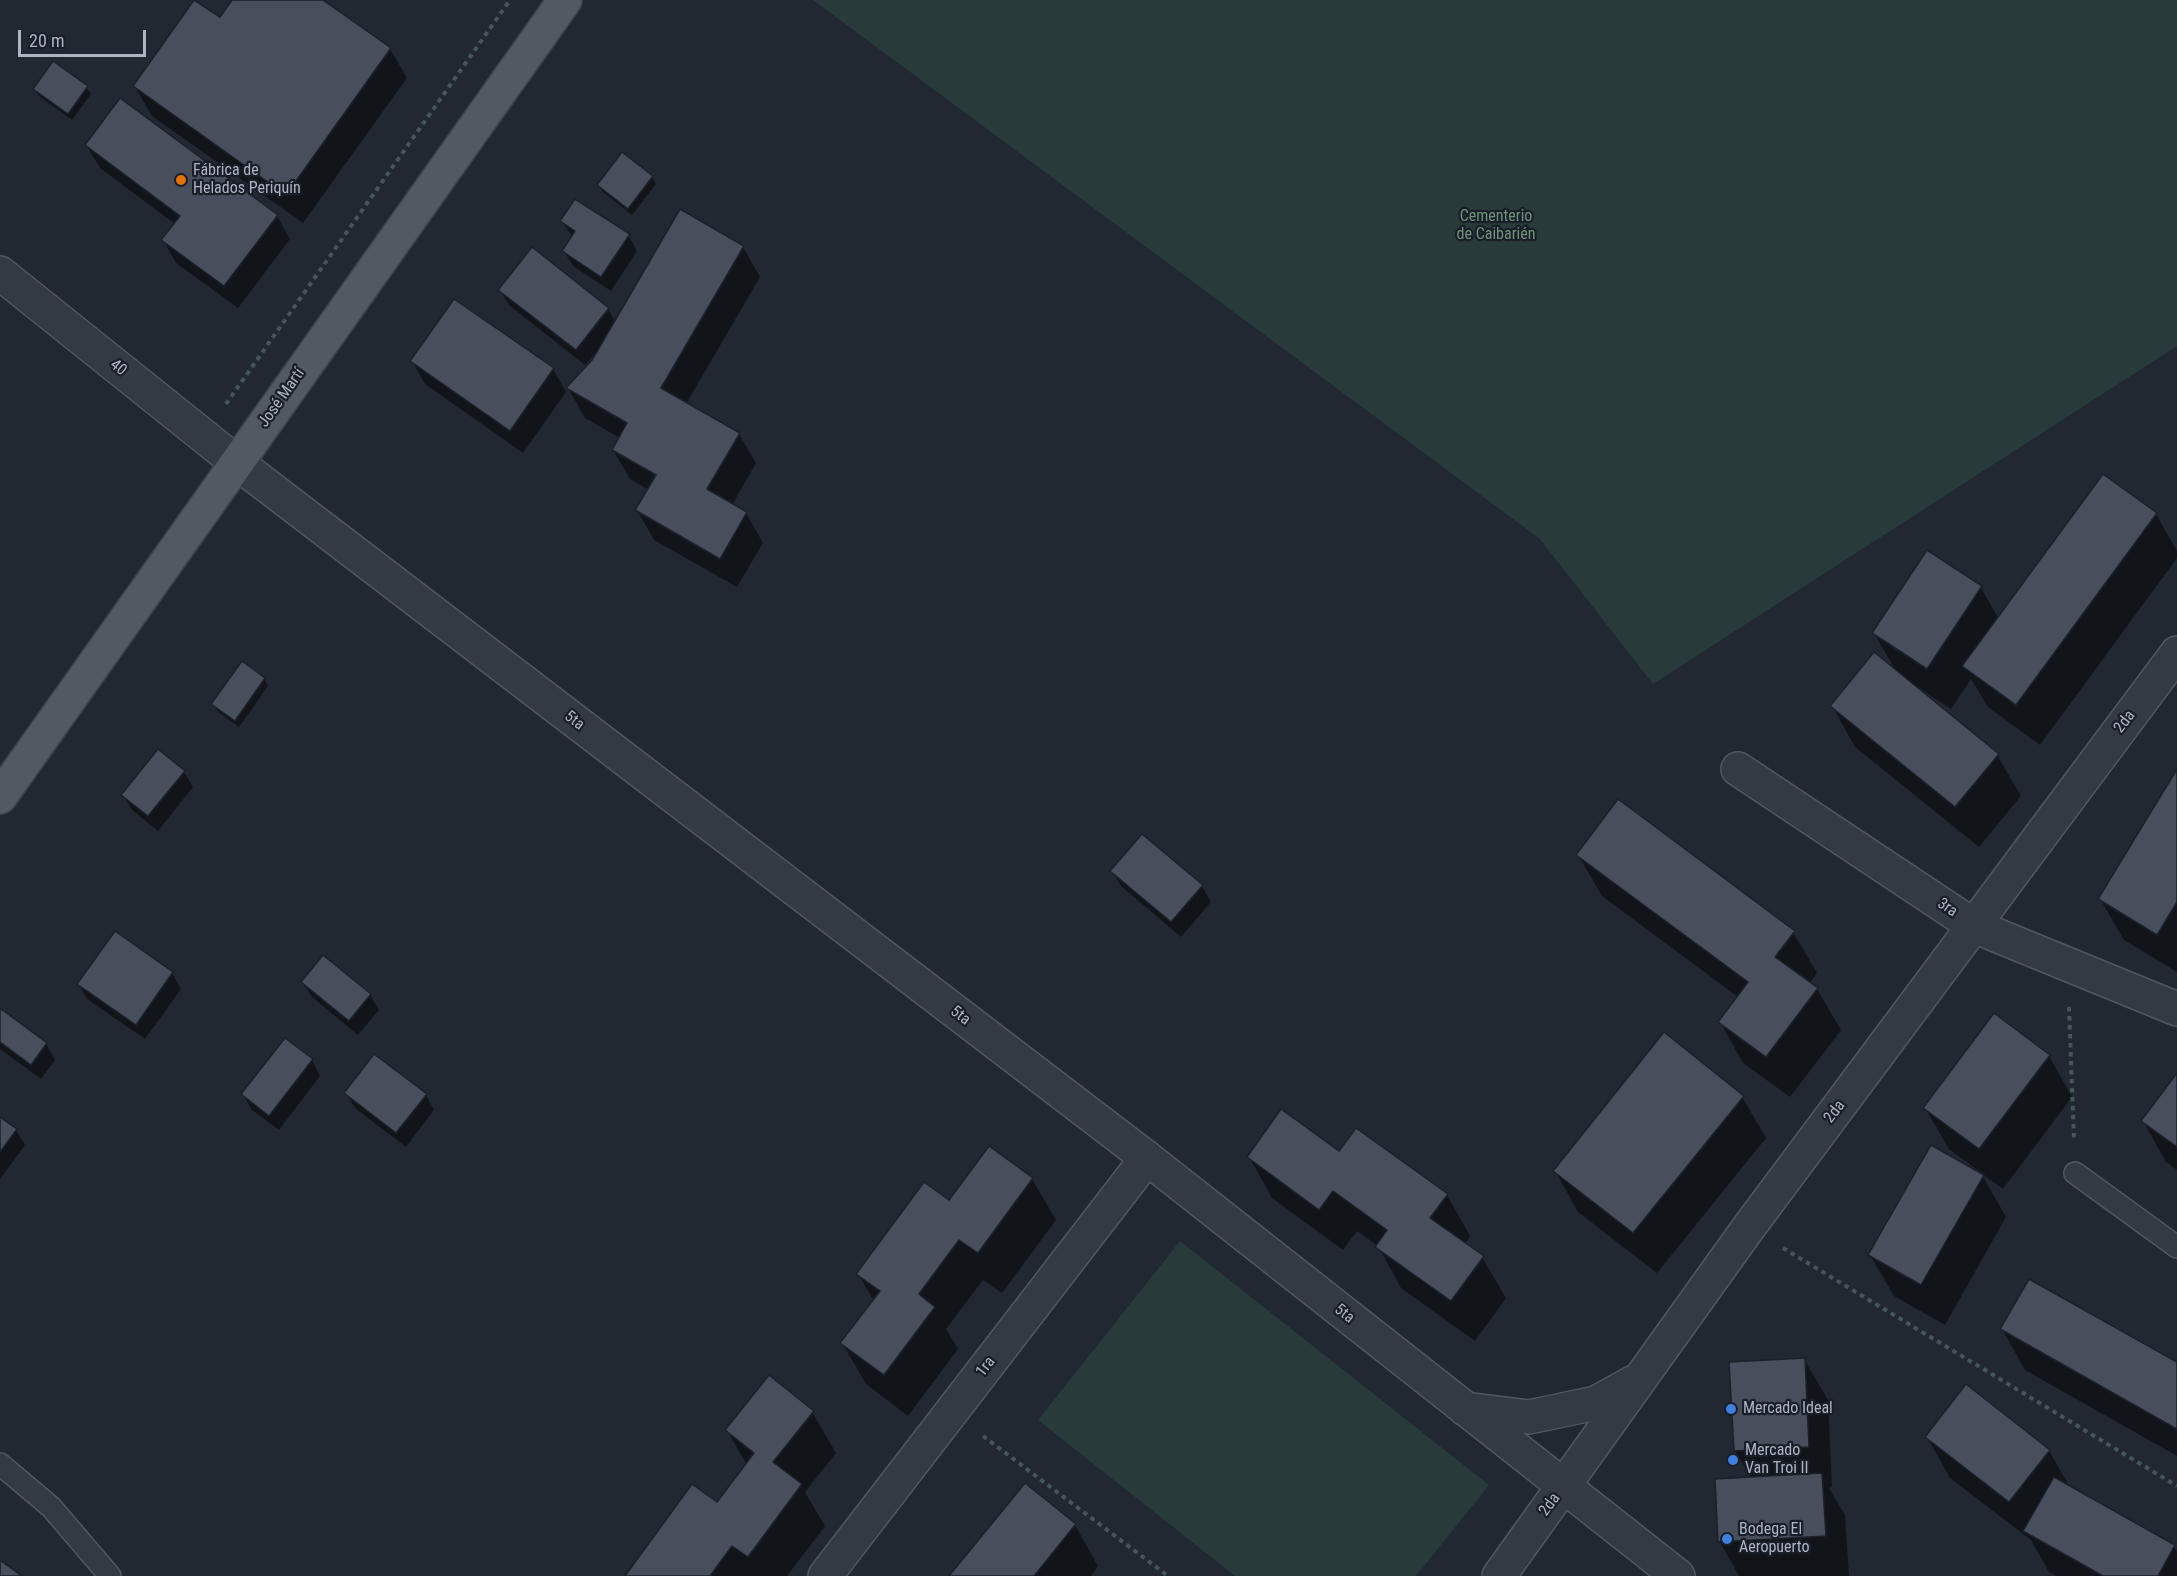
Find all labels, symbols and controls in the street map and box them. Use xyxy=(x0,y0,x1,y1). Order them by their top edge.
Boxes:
scale bar xyxy=(21,18,148,56)
text: 20 m xyxy=(29,30,64,51)
place label: Fábrica de Helados Periquín xyxy=(193,161,301,199)
marker: Fábrica de Helados Periquín xyxy=(174,173,188,187)
park label: Cementerio de Caibarién xyxy=(1457,207,1535,245)
street label: 40 xyxy=(106,356,130,380)
street label: José Martí xyxy=(255,365,309,431)
street label: 5ta xyxy=(560,707,588,735)
street label: 2da xyxy=(2110,707,2140,737)
street label: 3ra xyxy=(1933,894,1961,922)
street label: 5ta xyxy=(946,1002,974,1030)
street label: 2da xyxy=(1820,1097,1850,1127)
street label: 5ta xyxy=(1330,1300,1358,1328)
street label: 1ra xyxy=(972,1353,1000,1381)
place label: Mercado Ideal xyxy=(1743,1399,1833,1419)
marker: Mercado Ideal xyxy=(1724,1402,1738,1416)
place label: Mercado Van Troi II xyxy=(1745,1441,1809,1479)
marker: Mercado Van Troi II xyxy=(1726,1453,1740,1467)
street label: 2da xyxy=(1535,1490,1565,1520)
place label: Bodega El Aeropuerto xyxy=(1739,1520,1809,1558)
marker: Bodega El Aeropuerto xyxy=(1720,1532,1734,1546)

